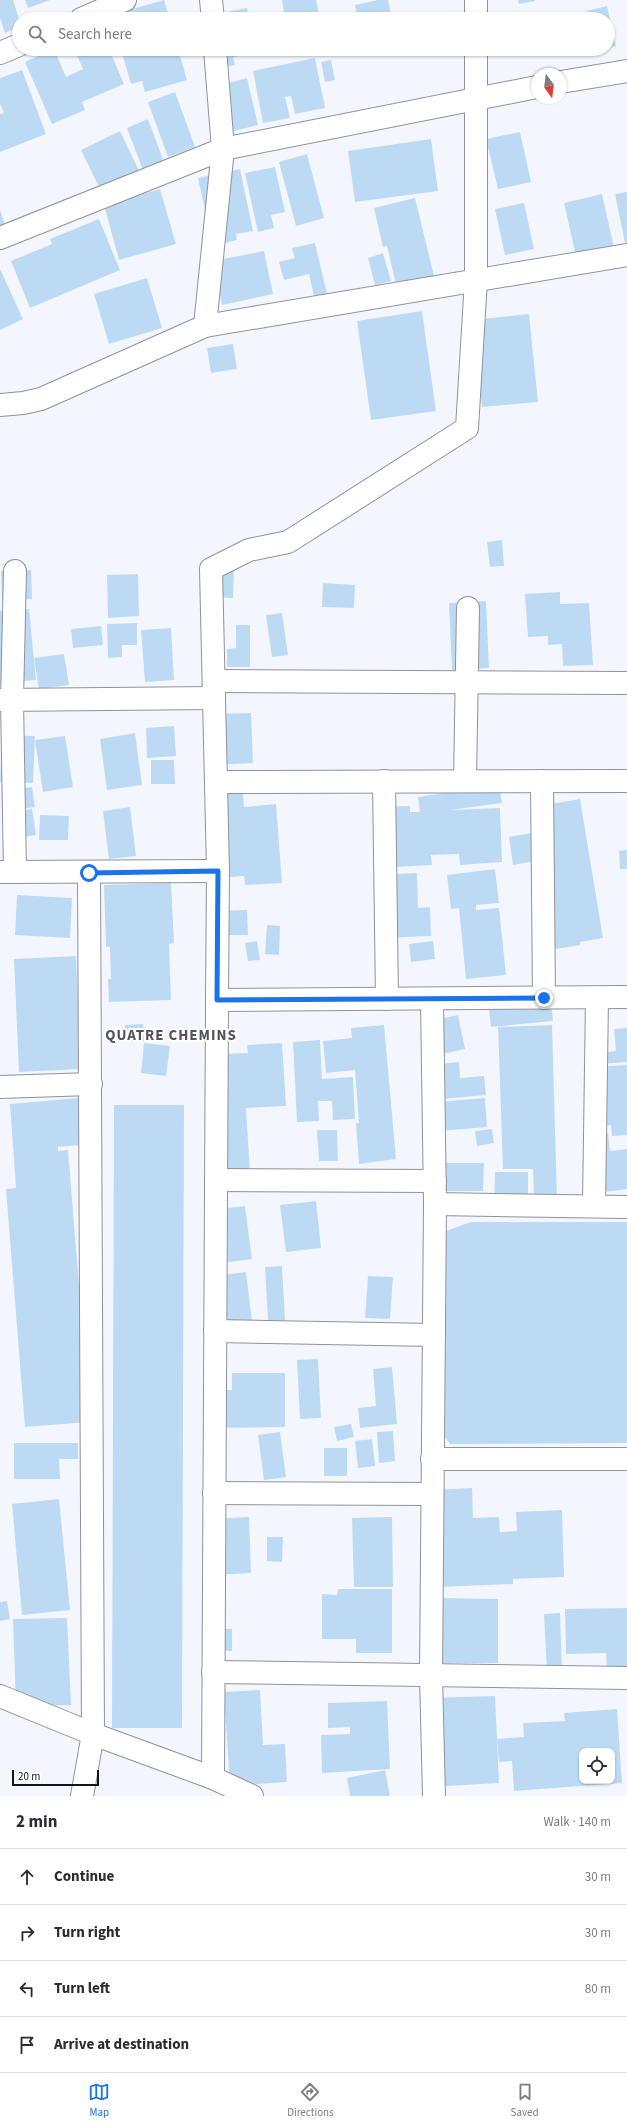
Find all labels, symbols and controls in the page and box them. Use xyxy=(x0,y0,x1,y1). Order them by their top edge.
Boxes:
search box xyxy=(12,12,615,56)
icon: search xyxy=(26,23,48,45)
text: Search here xyxy=(58,24,132,45)
north arrow xyxy=(531,68,567,104)
route start xyxy=(80,864,98,882)
route end xyxy=(535,989,553,1007)
district label: QUATRE CHEMINS xyxy=(105,1025,237,1046)
map controls xyxy=(579,1748,615,1784)
button: locate xyxy=(579,1748,615,1784)
scale bar xyxy=(12,1768,99,1787)
text: 20 m xyxy=(18,1769,40,1784)
text: 2 min xyxy=(16,1810,57,1834)
text: Walk · 140 m xyxy=(543,1813,611,1831)
icon: ahead xyxy=(16,1866,38,1888)
text: Continue xyxy=(54,1866,114,1887)
text: 30 m xyxy=(585,1868,611,1886)
icon: right xyxy=(16,1922,38,1944)
text: Turn right xyxy=(54,1922,120,1943)
text: 30 m xyxy=(585,1924,611,1942)
icon: left xyxy=(16,1978,38,2000)
text: Turn left xyxy=(54,1978,110,1999)
text: 80 m xyxy=(585,1980,611,1998)
icon: arrive xyxy=(16,2034,38,2056)
text: Arrive at destination xyxy=(54,2034,189,2055)
tab: Map xyxy=(88,2081,110,2120)
tab: Directions xyxy=(287,2081,334,2120)
tab: Saved xyxy=(511,2081,539,2120)

